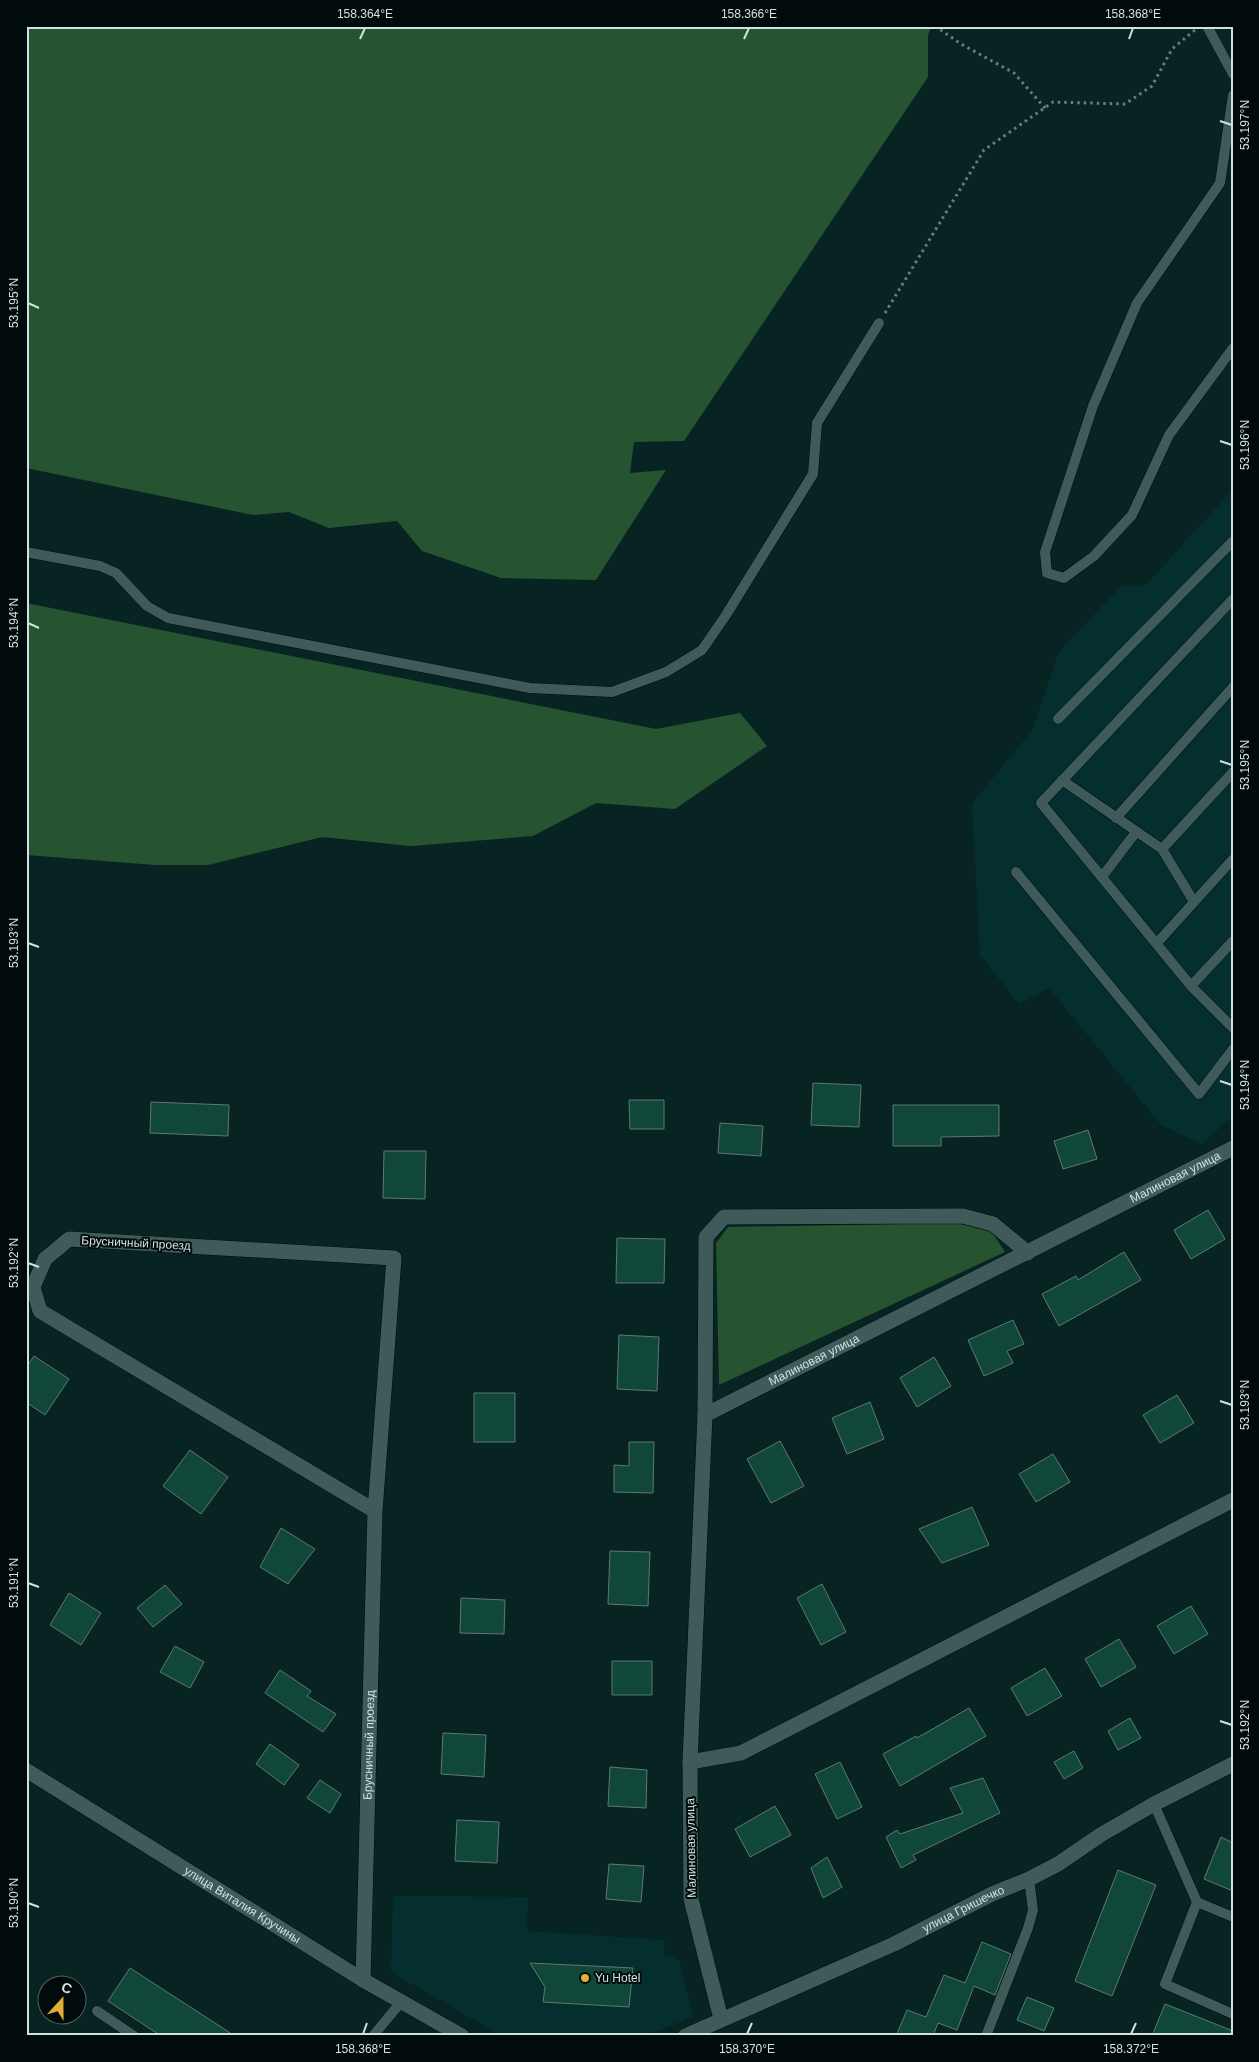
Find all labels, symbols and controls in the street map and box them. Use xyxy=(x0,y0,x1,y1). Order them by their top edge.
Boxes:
text: 158.364°E xyxy=(337,7,393,21)
text: 158.366°E xyxy=(721,7,777,21)
text: 158.368°E xyxy=(1105,7,1161,21)
text: 53.197°N xyxy=(1238,100,1252,150)
text: 53.195°N xyxy=(7,278,21,328)
text: 53.196°N xyxy=(1238,420,1252,470)
text: 53.194°N xyxy=(7,598,21,648)
text: 53.195°N xyxy=(1238,740,1252,790)
text: 53.193°N xyxy=(7,918,21,968)
text: 53.194°N xyxy=(1238,1060,1252,1110)
street label: Малиновая улица xyxy=(1128,1148,1223,1206)
street label: Брусничный проезд xyxy=(81,1233,191,1253)
text: 53.192°N xyxy=(7,1238,21,1288)
street label: Малиновая улица xyxy=(766,1331,862,1389)
text: 53.193°N xyxy=(1238,1380,1252,1430)
text: 53.191°N xyxy=(7,1558,21,1608)
street label: Брусничный проезд xyxy=(361,1690,377,1800)
text: 53.192°N xyxy=(1238,1700,1252,1750)
street label: Малиновая улица xyxy=(683,1798,699,1898)
street label: улица Виталия Кручины xyxy=(182,1863,303,1946)
text: 53.190°N xyxy=(7,1878,21,1928)
street label: улица Гришечко xyxy=(920,1883,1007,1935)
place label: Yu Hotel xyxy=(595,1971,640,1985)
marker: Yu Hotel xyxy=(579,1972,591,1984)
north arrow xyxy=(38,1974,88,2024)
text: С xyxy=(59,1979,74,1997)
text: 158.368°E xyxy=(335,2042,391,2056)
text: 158.370°E xyxy=(719,2042,775,2056)
text: 158.372°E xyxy=(1103,2042,1159,2056)

